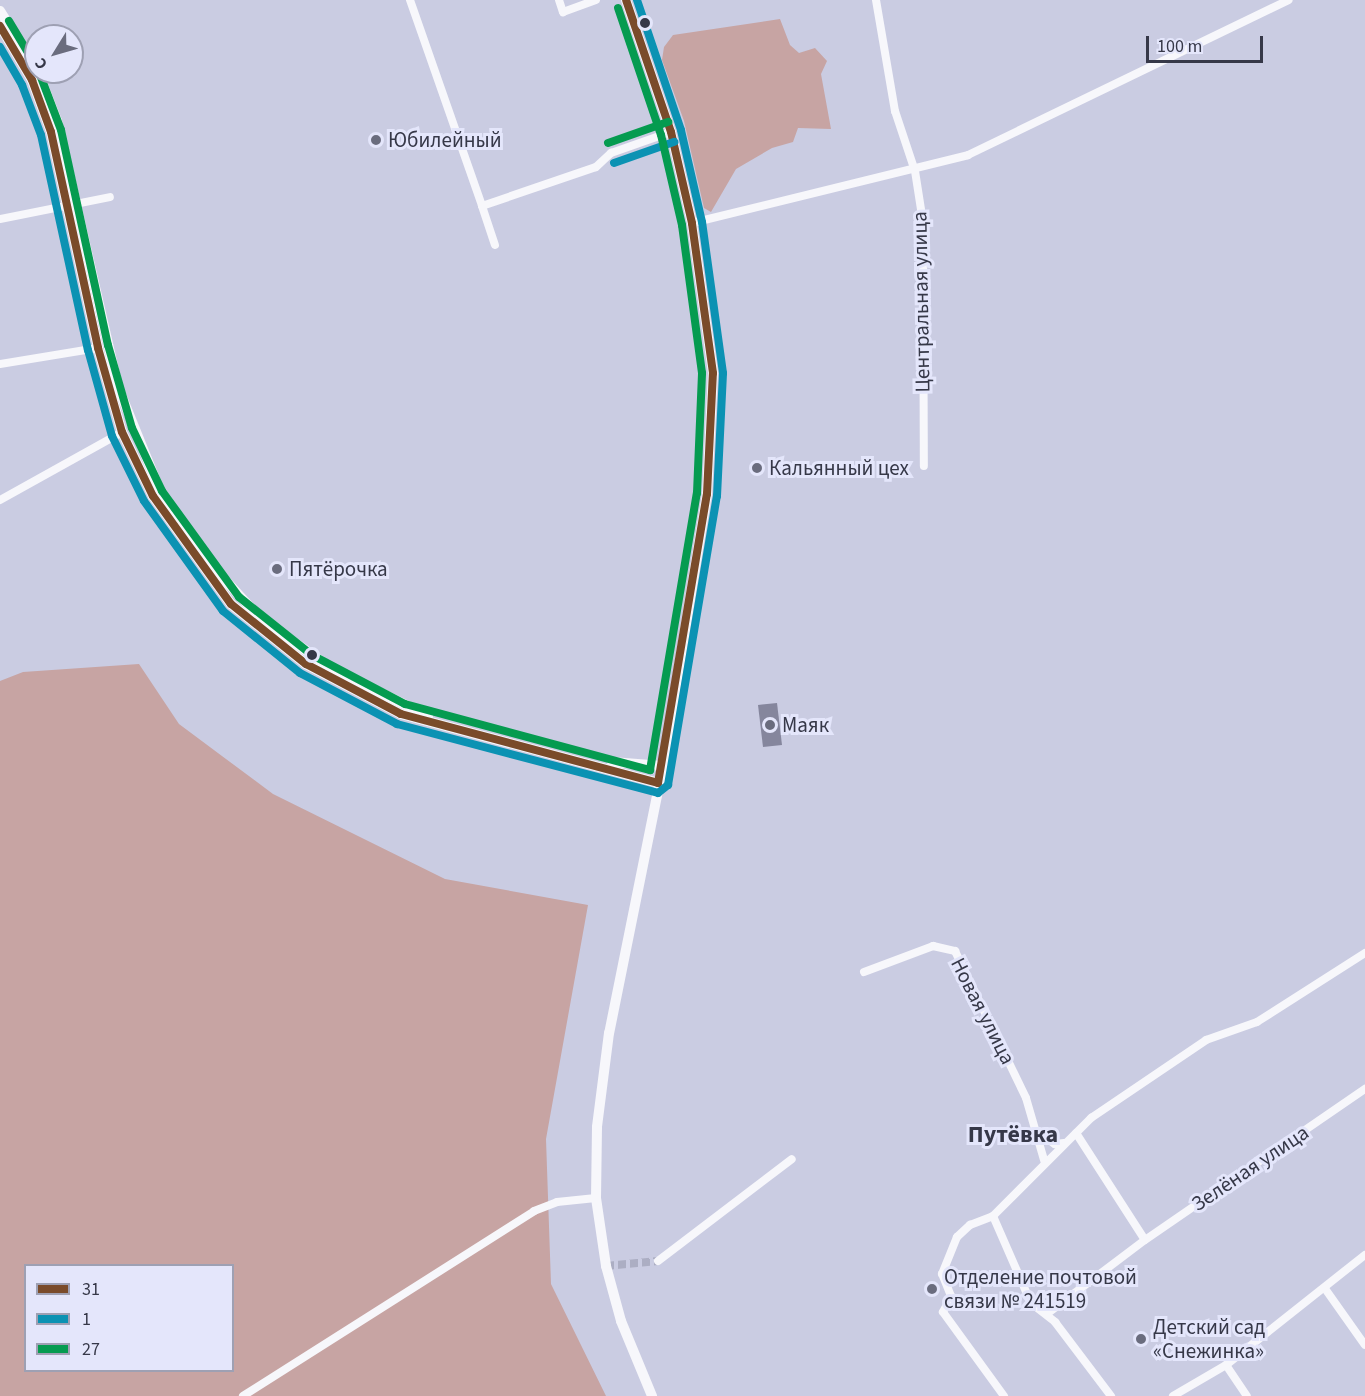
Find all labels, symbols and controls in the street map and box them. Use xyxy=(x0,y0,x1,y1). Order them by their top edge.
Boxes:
unlabelled marker xyxy=(639,17,651,29)
north arrow xyxy=(24,24,84,84)
scale bar xyxy=(1149,24,1266,62)
text: 100 m xyxy=(1157,34,1202,59)
text: С xyxy=(30,53,53,74)
place label: Юбилейный xyxy=(388,127,502,153)
marker: Юбилейный xyxy=(369,133,383,147)
street label: Центральная улица xyxy=(907,211,935,393)
place label: Кальянный цех xyxy=(769,455,909,481)
marker: Кальянный цех xyxy=(750,461,764,475)
place label: Пятёрочка xyxy=(289,556,388,582)
marker: Пятёрочка xyxy=(270,562,284,576)
unlabelled marker xyxy=(306,649,318,661)
place label: Маяк xyxy=(782,712,829,738)
marker: Маяк xyxy=(763,718,777,732)
street label: Новая улица xyxy=(945,953,1021,1069)
street label: Зелёная улица xyxy=(1187,1120,1313,1216)
district label: Путёвка xyxy=(968,1121,1058,1149)
legend xyxy=(24,1264,234,1372)
place label: Отделение почтовой связи № 241519 xyxy=(944,1264,1137,1314)
text: 31 xyxy=(82,1277,100,1302)
marker: Отделение почтовой связи № 241519 xyxy=(925,1282,939,1296)
text: 1 xyxy=(82,1307,91,1332)
place label: Детский сад «Снежинка» xyxy=(1153,1314,1265,1364)
marker: Детский сад «Снежинка» xyxy=(1134,1332,1148,1346)
text: 27 xyxy=(82,1337,100,1362)

